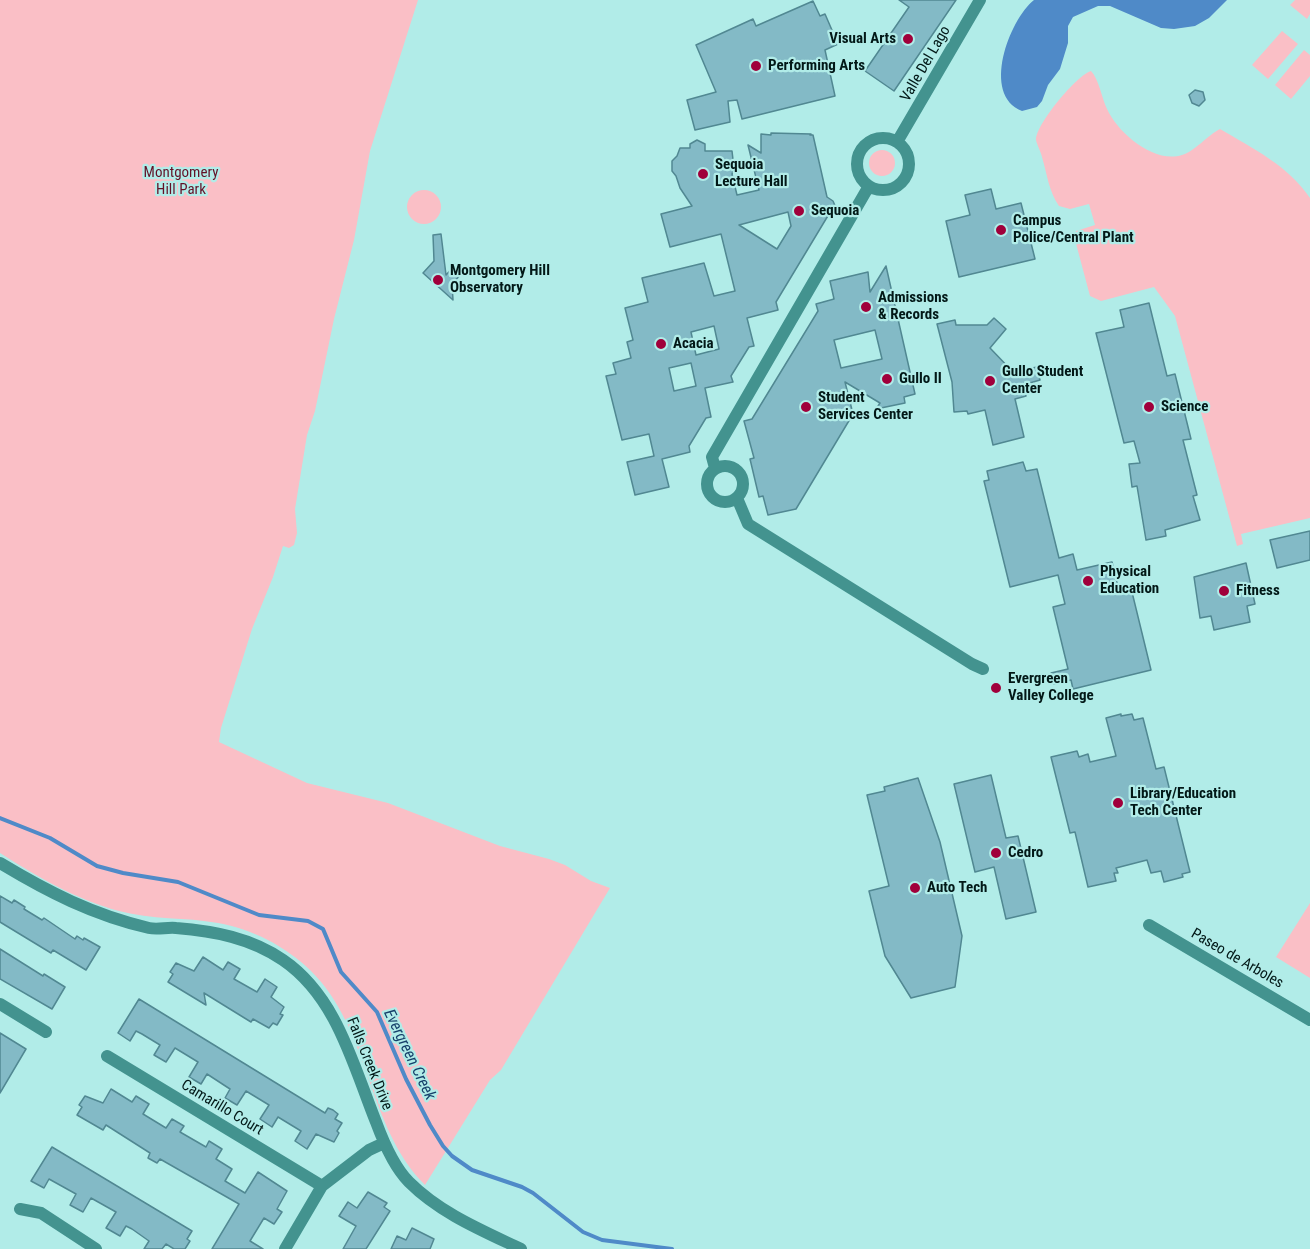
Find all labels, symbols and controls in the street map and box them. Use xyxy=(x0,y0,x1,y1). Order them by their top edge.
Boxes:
street label: Valle Del Lago xyxy=(897,23,955,105)
place label: Visual Arts xyxy=(829,30,896,48)
marker: Visual Arts xyxy=(901,32,915,46)
place label: Performing Arts xyxy=(768,57,865,75)
marker: Performing Arts xyxy=(749,59,763,73)
place label: Sequoia Lecture Hall xyxy=(715,156,788,191)
park label: Montgomery Hill Park xyxy=(144,164,218,199)
marker: Sequoia Lecture Hall xyxy=(696,167,710,181)
place label: Sequoia xyxy=(811,202,859,220)
marker: Sequoia xyxy=(792,204,806,218)
place label: Campus Police/Central Plant xyxy=(1013,212,1134,247)
marker: Campus Police/Central Plant xyxy=(994,223,1008,237)
place label: Montgomery Hill Observatory xyxy=(450,262,550,297)
marker: Montgomery Hill Observatory xyxy=(431,273,445,287)
place label: Admissions & Records xyxy=(878,289,948,324)
marker: Admissions & Records xyxy=(859,300,873,314)
place label: Acacia xyxy=(673,335,714,353)
marker: Acacia xyxy=(654,337,668,351)
place label: Gullo Student Center xyxy=(1002,363,1083,398)
place label: Gullo II xyxy=(899,370,942,388)
marker: Gullo II xyxy=(880,372,894,386)
marker: Gullo Student Center xyxy=(983,374,997,388)
place label: Student Services Center xyxy=(818,389,913,424)
place label: Science xyxy=(1161,398,1208,416)
marker: Student Services Center xyxy=(799,400,813,414)
marker: Science xyxy=(1142,400,1156,414)
place label: Physical Education xyxy=(1100,563,1159,598)
marker: Physical Education xyxy=(1081,574,1095,588)
place label: Fitness xyxy=(1236,582,1280,600)
marker: Fitness xyxy=(1217,584,1231,598)
place label: Evergreen Valley College xyxy=(1008,670,1094,705)
marker: Evergreen Valley College xyxy=(989,681,1003,695)
place label: Library/Education Tech Center xyxy=(1130,785,1236,820)
marker: Library/Education Tech Center xyxy=(1111,796,1125,810)
place label: Cedro xyxy=(1008,844,1043,862)
marker: Cedro xyxy=(989,846,1003,860)
place label: Auto Tech xyxy=(927,879,987,897)
marker: Auto Tech xyxy=(908,881,922,895)
street label: Paseo de Arboles xyxy=(1188,925,1286,993)
water label: Evergreen Creek xyxy=(379,1006,439,1104)
street label: Falls Creek Drive xyxy=(342,1015,396,1113)
street label: Camarillo Court xyxy=(178,1076,266,1140)

